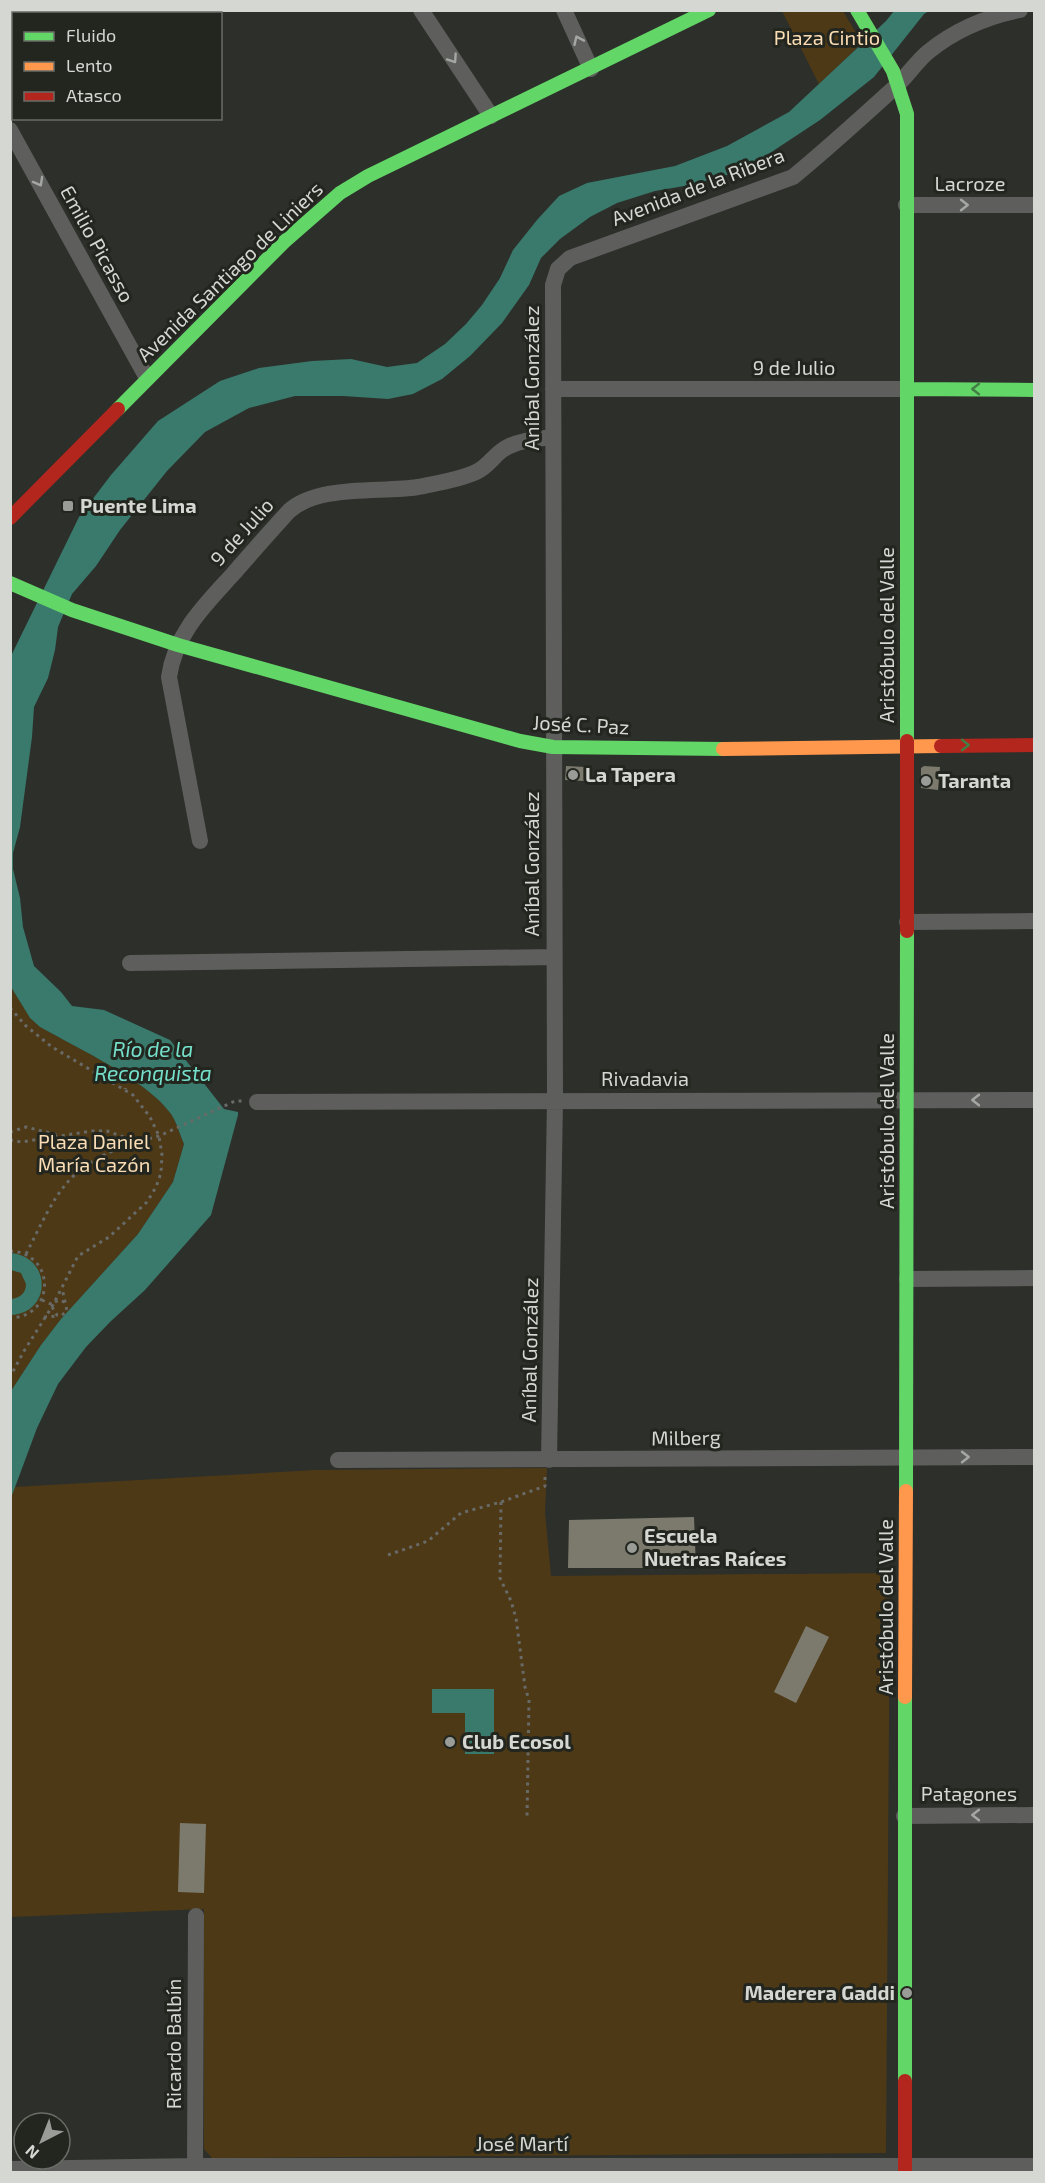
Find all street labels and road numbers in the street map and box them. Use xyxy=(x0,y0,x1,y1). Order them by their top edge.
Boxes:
street label: Avenida de la Ribera xyxy=(608,142,787,230)
street label: Lacroze xyxy=(934,171,1006,195)
street label: Avenida Santiago de Liniers xyxy=(132,176,327,366)
street label: Emilio Picasso xyxy=(56,181,140,306)
street label: Aníbal González xyxy=(519,306,543,450)
street label: 9 de Julio xyxy=(753,355,835,379)
street label: 9 de Julio xyxy=(205,493,278,570)
street label: Aristóbulo del Valle xyxy=(874,547,898,723)
street label: José C. Paz xyxy=(532,709,630,739)
street label: Aníbal González xyxy=(519,792,543,936)
street label: Aristóbulo del Valle xyxy=(874,1033,898,1209)
street label: Rivadavia xyxy=(601,1066,689,1090)
street label: Aníbal González xyxy=(516,1277,542,1423)
street label: Milberg xyxy=(651,1424,721,1450)
street label: Aristóbulo del Valle xyxy=(873,1519,897,1695)
street label: Patagones xyxy=(921,1781,1017,1805)
street label: Ricardo Balbín xyxy=(161,1979,185,2109)
street label: José Martí xyxy=(476,2131,569,2155)

